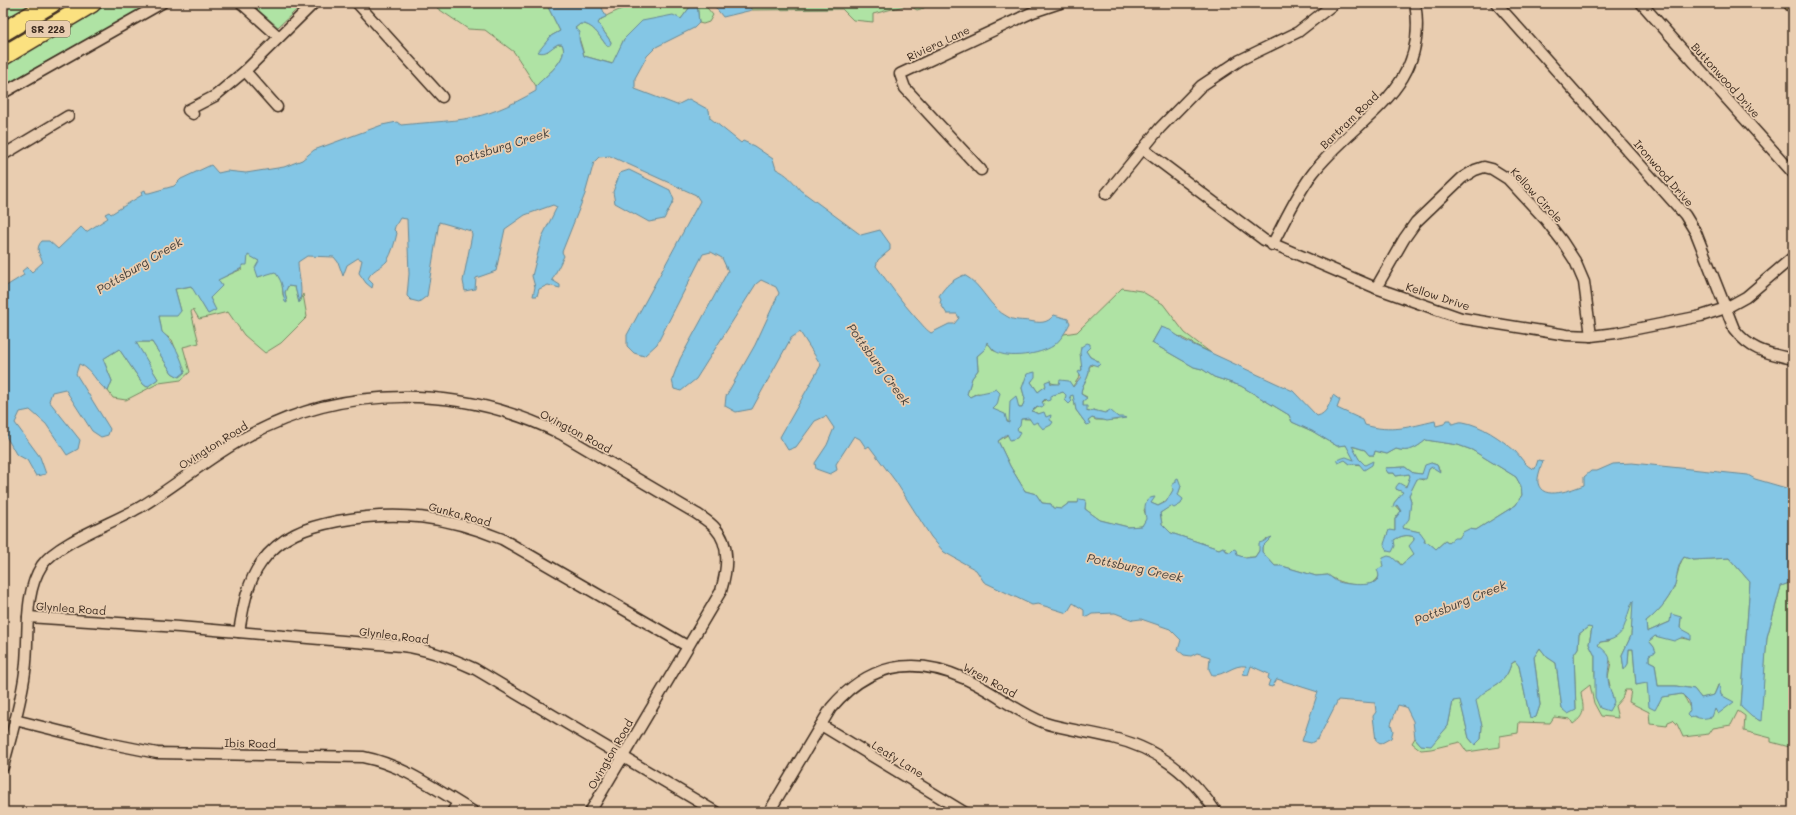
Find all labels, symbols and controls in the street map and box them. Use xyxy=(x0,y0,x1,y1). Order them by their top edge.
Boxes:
road number: SR 228 xyxy=(26,21,70,37)
street label: Riviera Lane xyxy=(904,22,972,64)
street label: Buttonwood Drive xyxy=(1688,39,1764,121)
street label: Bartram Road xyxy=(1316,88,1382,152)
water label: Pottsburg Creek xyxy=(453,124,552,168)
street label: Ironwood Drive xyxy=(1631,136,1697,210)
street label: Kellow Circle xyxy=(1508,164,1567,226)
water label: Pottsburg Creek xyxy=(93,233,186,297)
street label: Kellow Drive xyxy=(1404,279,1472,313)
water label: Pottsburg Creek xyxy=(844,320,915,409)
street label: Ovington Road xyxy=(538,406,614,456)
street label: Ovington Road xyxy=(176,418,250,472)
street label: Gunka Road xyxy=(427,498,493,530)
water label: Pottsburg Creek xyxy=(1086,549,1185,585)
water label: Pottsburg Creek xyxy=(1412,576,1509,628)
street label: Glynlea Road xyxy=(36,598,107,618)
street label: Glynlea Road xyxy=(358,623,430,647)
street label: Wren Road xyxy=(961,659,1019,701)
street label: Ovington Road xyxy=(584,716,636,792)
street label: Ibis Road xyxy=(224,735,276,751)
street label: Leafy Lane xyxy=(869,737,927,781)

